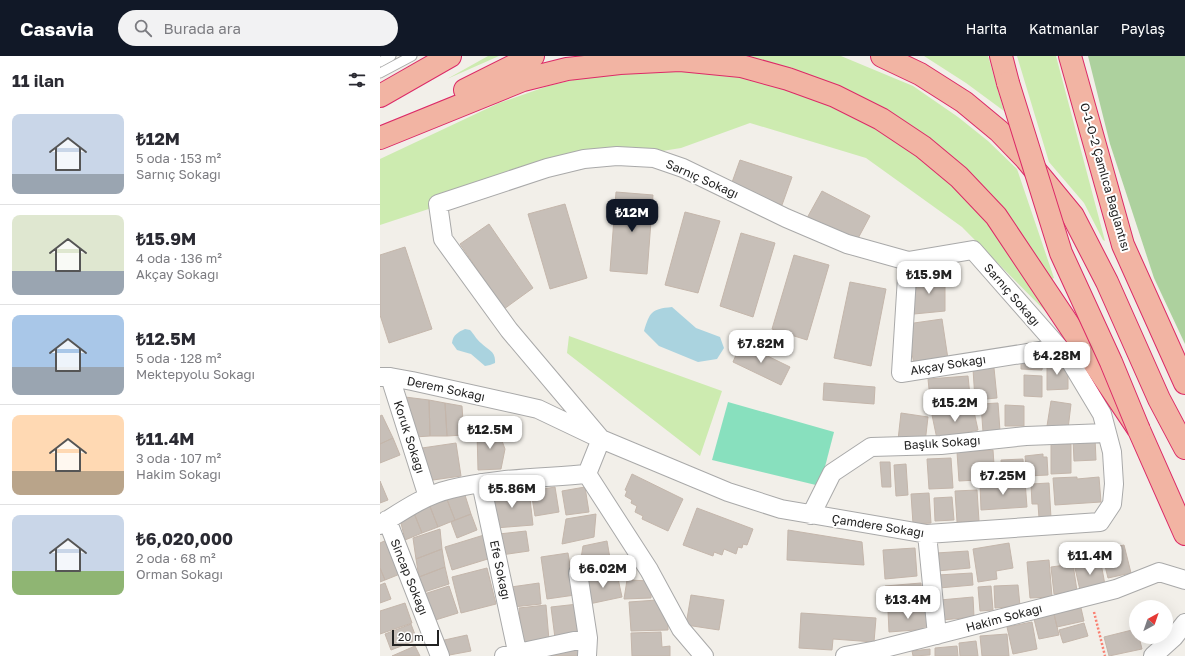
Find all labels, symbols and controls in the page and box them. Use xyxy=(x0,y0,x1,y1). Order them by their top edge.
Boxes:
search box xyxy=(118,10,398,46)
text: Casavia xyxy=(20,17,94,40)
icon: search xyxy=(132,17,154,39)
text: Burada ara xyxy=(164,19,241,37)
text: Harita xyxy=(966,20,1007,37)
text: Katmanlar xyxy=(1029,20,1099,37)
text: Paylaş xyxy=(1121,20,1165,37)
icon: filters xyxy=(346,69,368,91)
text: 11 ilan xyxy=(12,70,64,91)
street label: O-1-O-2 Çamlıca Bağlantısı xyxy=(1077,101,1134,253)
text: ₺12M xyxy=(136,128,180,149)
icon: home xyxy=(44,130,92,178)
text: 5 oda · 153 m² xyxy=(136,150,221,166)
street label: Sarnıç Sokağı xyxy=(663,156,741,201)
text: Sarnıç Sokağı xyxy=(136,166,221,182)
pin: ₺12M xyxy=(608,199,656,233)
text: ₺12M xyxy=(615,204,649,220)
text: ₺15.9M xyxy=(136,228,196,249)
icon: home xyxy=(44,231,92,279)
text: 4 oda · 136 m² xyxy=(136,250,222,266)
street label: Sarnıç Sokağı xyxy=(981,260,1044,329)
pin: ₺15.9M xyxy=(896,261,962,295)
text: Akçay Sokağı xyxy=(136,266,219,282)
text: ₺15.9M xyxy=(906,266,952,282)
text: ₺12.5M xyxy=(136,328,196,349)
pin: ₺7.82M xyxy=(728,330,794,364)
icon: home xyxy=(44,331,92,379)
text: ₺7.82M xyxy=(738,335,784,351)
pin: ₺4.28M xyxy=(1024,342,1090,376)
text: ₺4.28M xyxy=(1033,347,1081,363)
text: 5 oda · 128 m² xyxy=(136,350,222,366)
street label: Akçay Sokağı xyxy=(909,351,987,378)
text: Mektepyolu Sokağı xyxy=(136,366,255,382)
street label: Derem Sokağı xyxy=(406,373,487,404)
pin: ₺15.2M xyxy=(922,389,988,423)
text: ₺15.2M xyxy=(932,394,978,410)
street label: Koruk Sokağı xyxy=(391,398,428,475)
pin: ₺12.5M xyxy=(457,416,523,450)
text: ₺12.5M xyxy=(467,421,513,437)
text: ₺11.4M xyxy=(136,428,194,449)
icon: home xyxy=(44,431,92,479)
street label: Başlık Sokağı xyxy=(903,432,981,453)
text: 3 oda · 107 m² xyxy=(136,450,221,466)
pin: ₺7.25M xyxy=(970,462,1036,496)
text: Hakim Sokağı xyxy=(136,466,221,482)
text: ₺7.25M xyxy=(980,467,1026,483)
pin: ₺5.86M xyxy=(479,475,545,509)
text: ₺5.86M xyxy=(488,480,536,496)
street label: Çamdere Sokağı xyxy=(831,511,925,540)
text: ₺6,020,000 xyxy=(136,528,233,549)
icon: home xyxy=(44,531,92,579)
street label: Sincap Sokağı xyxy=(387,536,432,617)
street label: Efe Sokağı xyxy=(487,539,514,601)
pin: ₺11.4M xyxy=(1057,542,1123,576)
text: ₺11.4M xyxy=(1068,547,1112,563)
text: 2 oda · 68 m² xyxy=(136,550,216,566)
pin: ₺6.02M xyxy=(570,555,636,589)
text: ₺6.02M xyxy=(579,560,627,576)
text: Orman Sokağı xyxy=(136,566,223,582)
pin: ₺13.4M xyxy=(875,586,941,620)
text: ₺13.4M xyxy=(885,591,931,607)
street label: Hakim Sokağı xyxy=(964,600,1044,635)
north arrow xyxy=(1129,600,1173,644)
map controls xyxy=(1129,600,1173,644)
scale bar xyxy=(392,628,439,647)
text: 20 m xyxy=(398,630,424,643)

